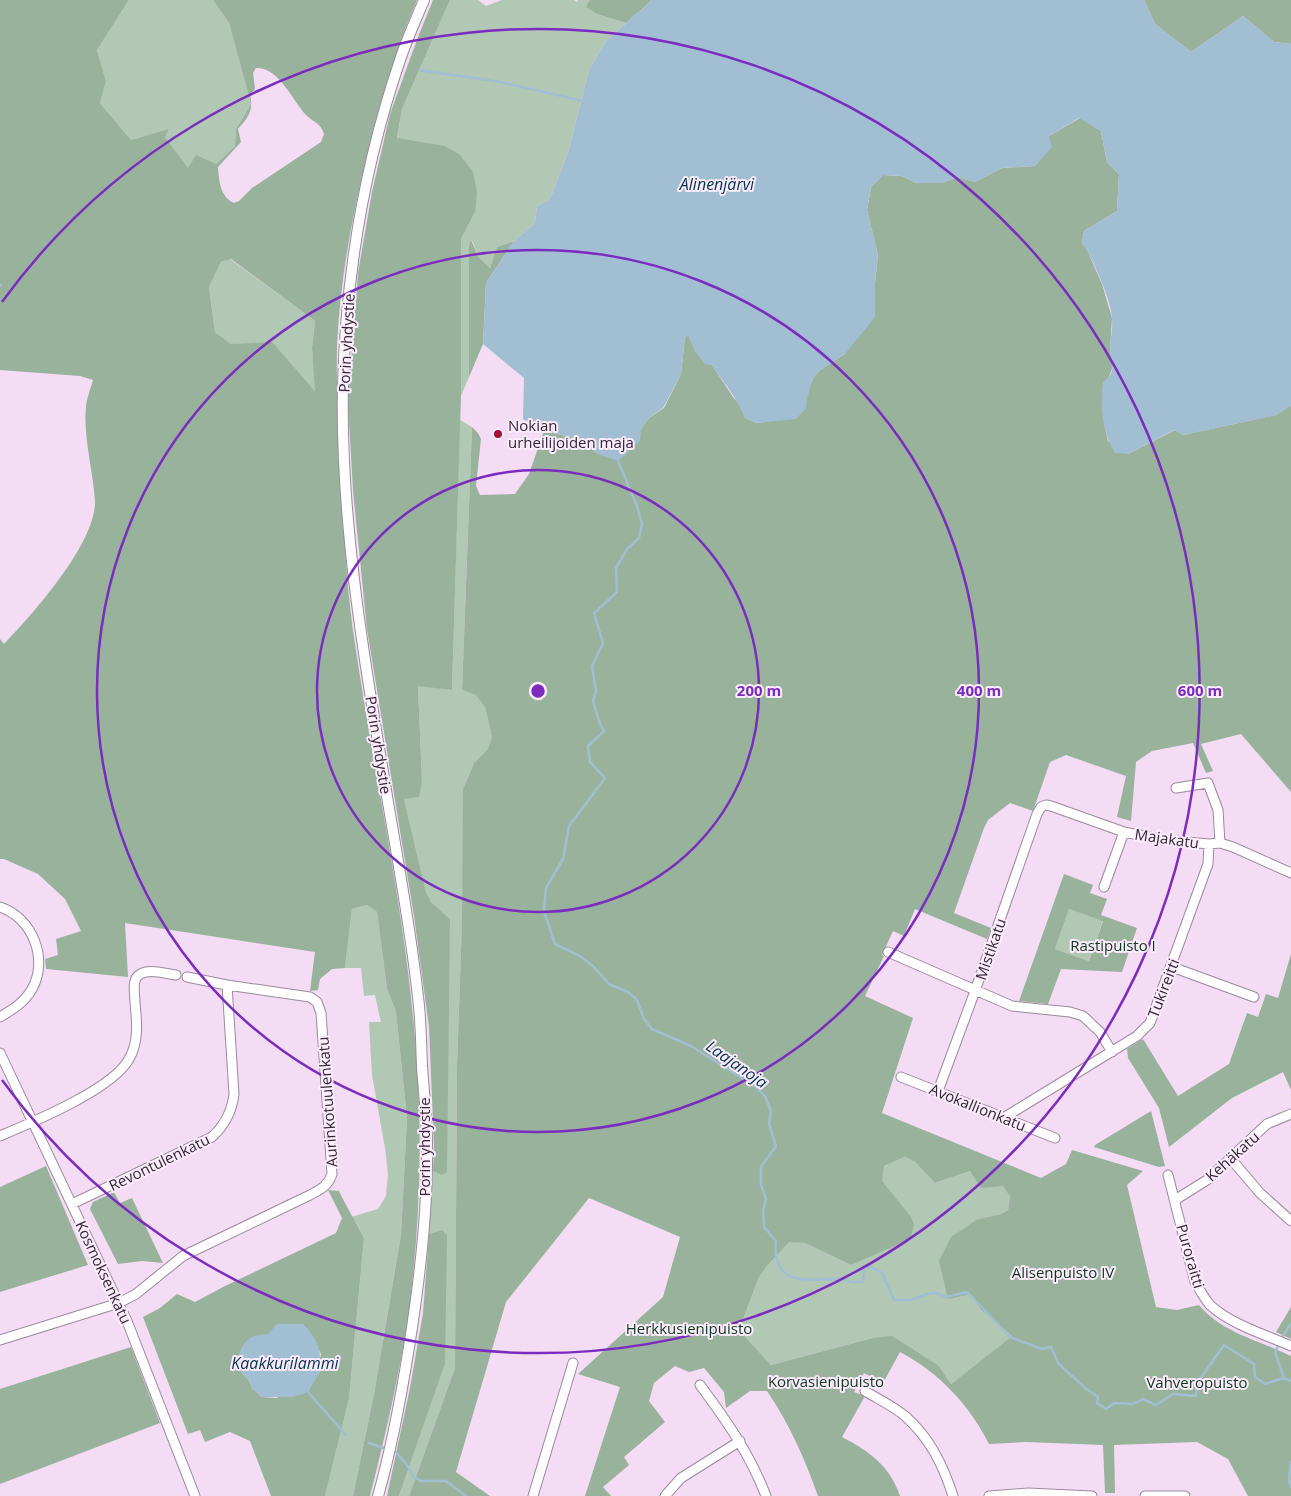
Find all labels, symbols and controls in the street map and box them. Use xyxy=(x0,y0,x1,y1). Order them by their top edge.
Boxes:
water label: Alinenjärvi xyxy=(679,173,755,195)
street label: Porin yhdystie xyxy=(333,293,359,393)
place label: Nokian urheilijoiden maja xyxy=(508,415,634,452)
marker: Nokian urheilijoiden maja xyxy=(492,428,504,440)
text: 200 m xyxy=(737,680,781,700)
text: 400 m xyxy=(957,680,1001,700)
text: 600 m xyxy=(1178,680,1222,700)
centre of rings xyxy=(529,682,547,700)
street label: Porin yhdystie xyxy=(361,694,397,796)
street label: Majakatu xyxy=(1134,824,1200,852)
street label: Mistikatu xyxy=(970,915,1010,983)
park label: Rastipuisto I xyxy=(1070,935,1156,955)
street label: Tukireitti xyxy=(1143,955,1183,1021)
water label: Laajanoja xyxy=(702,1035,772,1093)
street label: Aurinkotuulenkatu xyxy=(312,1036,342,1168)
street label: Avokallionkatu xyxy=(927,1079,1029,1135)
street label: Porin yhdystie xyxy=(414,1097,434,1197)
street label: Kehäkatu xyxy=(1201,1127,1263,1185)
street label: Revontulenkatu xyxy=(105,1129,213,1195)
street label: Kosmoksenkatu xyxy=(71,1217,137,1327)
street label: Puroraitti xyxy=(1172,1221,1210,1291)
park label: Alisenpuisto IV xyxy=(1012,1262,1114,1282)
park label: Herkkusienipuisto xyxy=(626,1318,752,1338)
water label: Kaakkurilammi xyxy=(231,1352,340,1374)
park label: Korvasienipuisto xyxy=(768,1371,884,1391)
park label: Vahveropuisto xyxy=(1146,1372,1248,1392)

